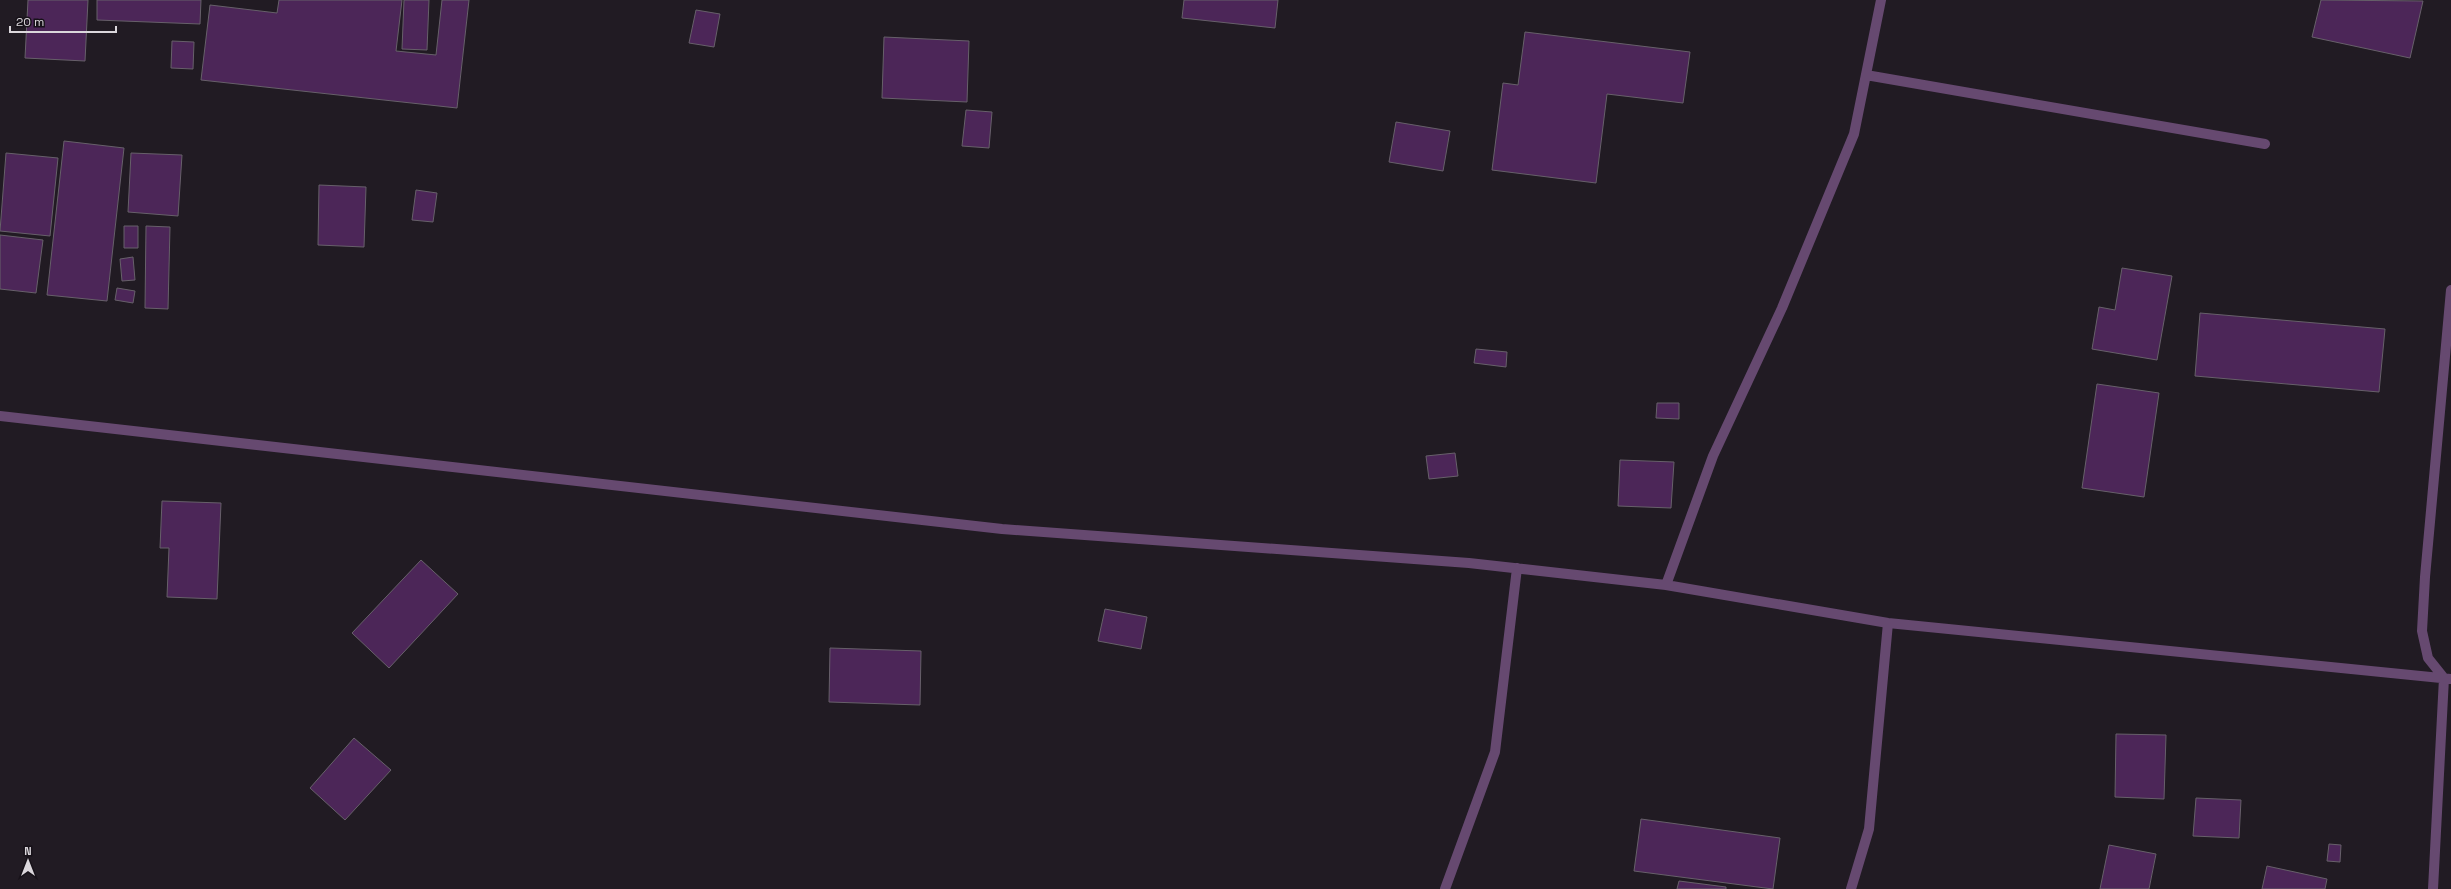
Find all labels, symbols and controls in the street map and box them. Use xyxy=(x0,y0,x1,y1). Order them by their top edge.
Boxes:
scale bar xyxy=(10,8,116,34)
text: 20 m xyxy=(16,14,44,30)
north arrow xyxy=(8,841,48,881)
text: N xyxy=(24,844,32,858)

